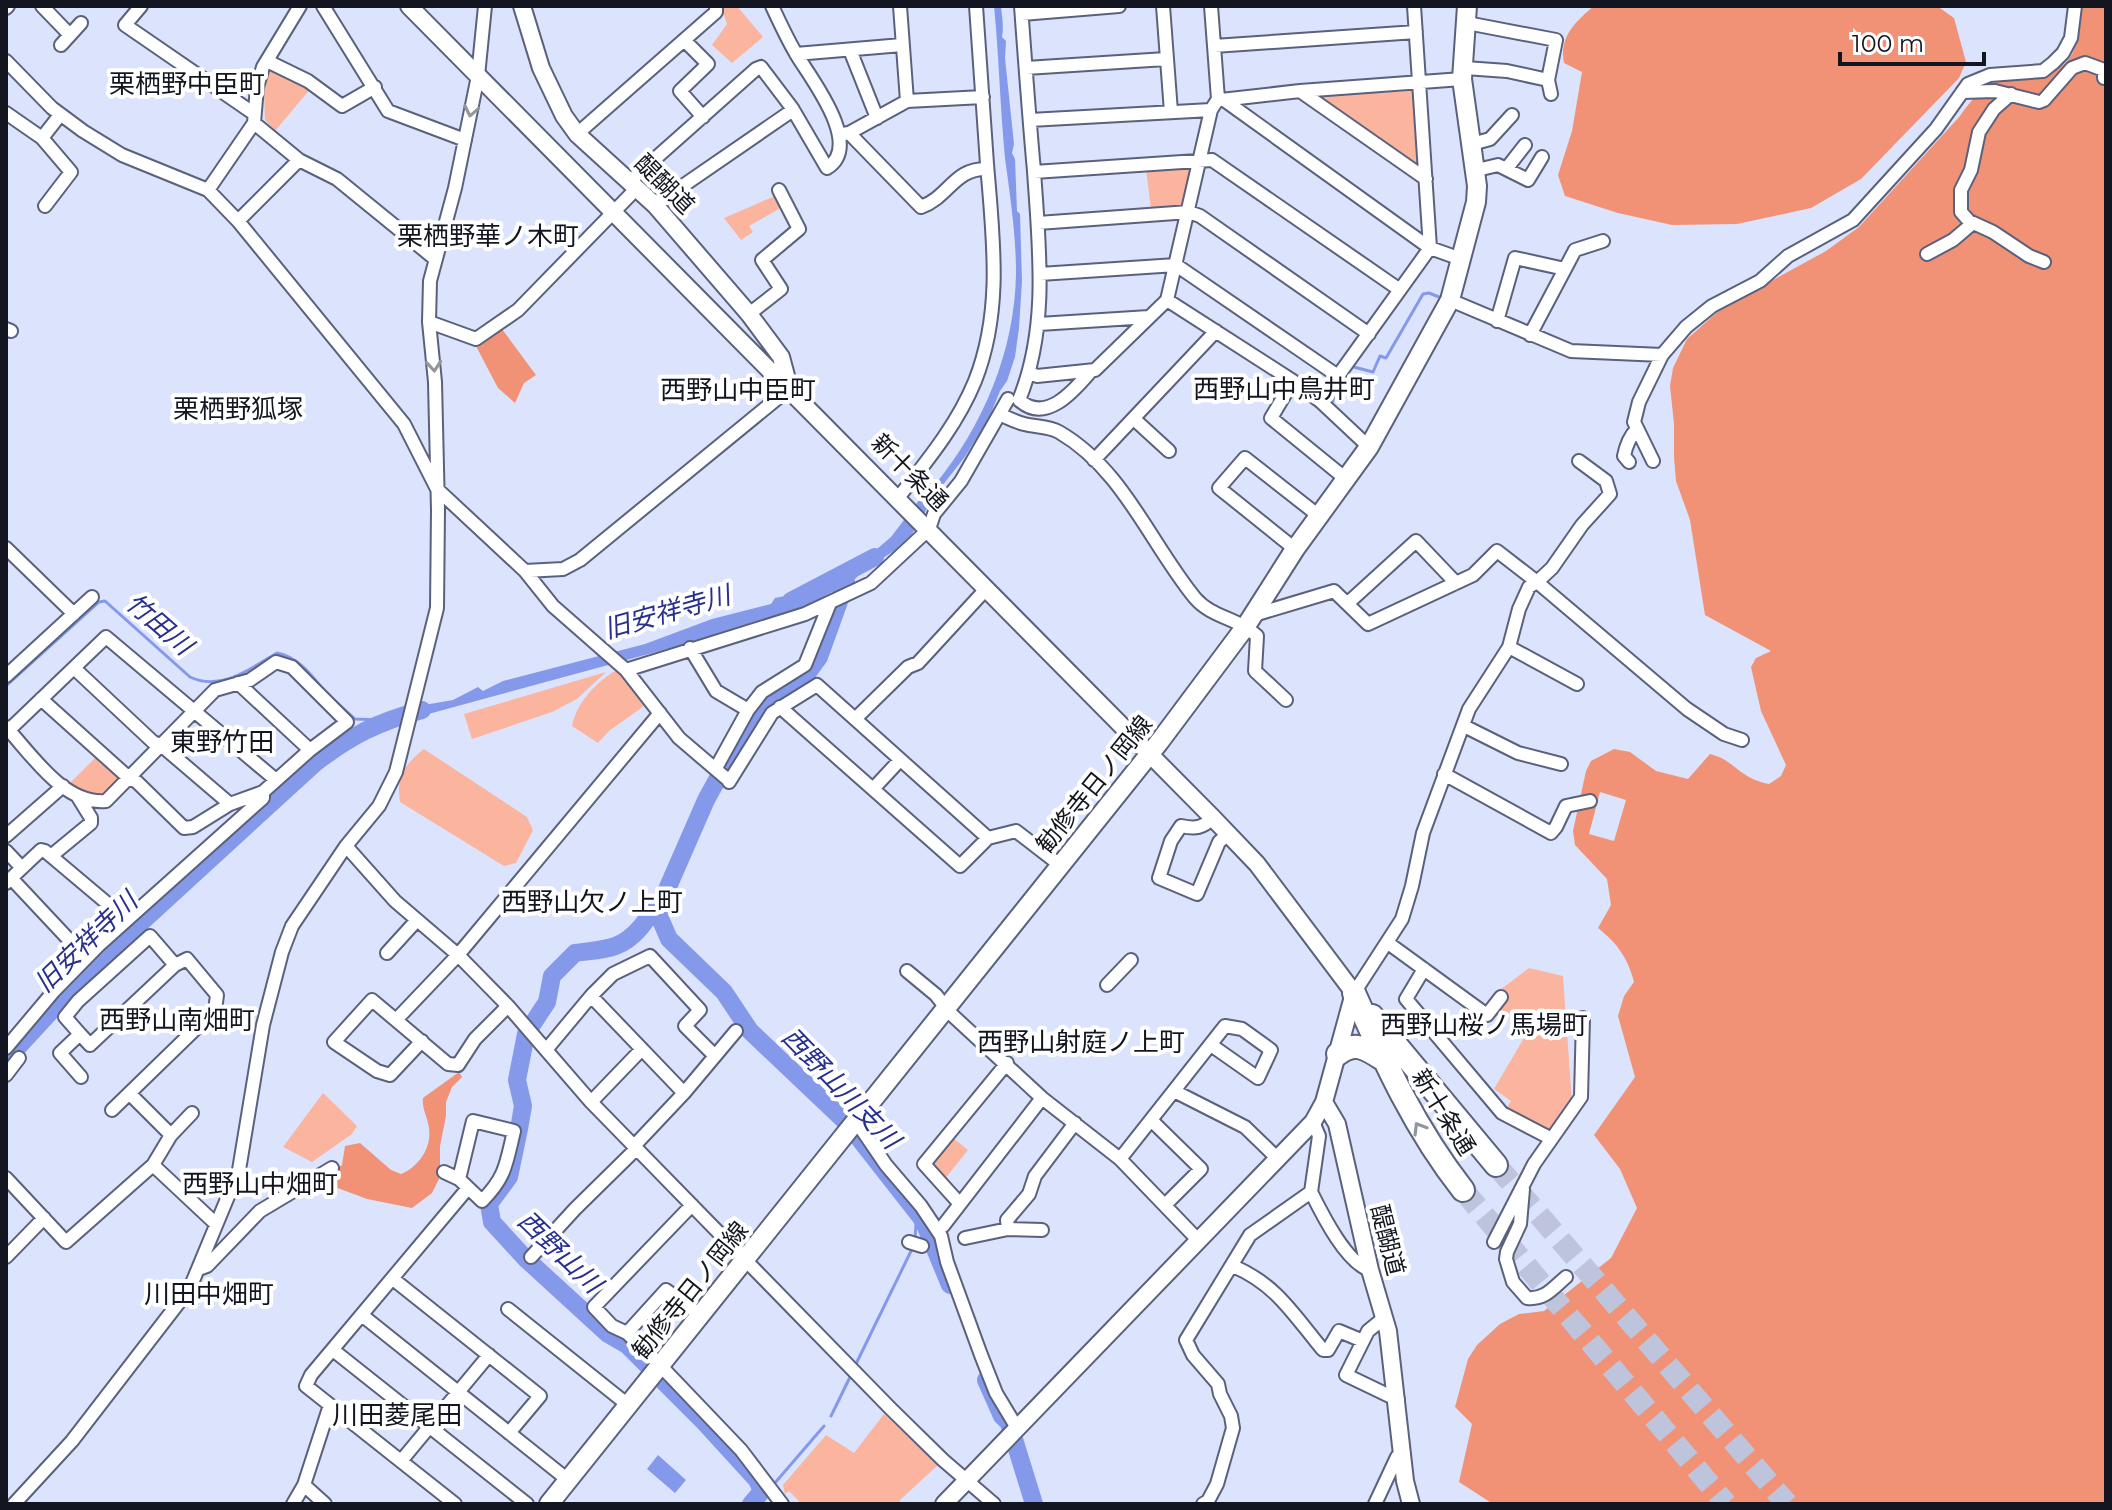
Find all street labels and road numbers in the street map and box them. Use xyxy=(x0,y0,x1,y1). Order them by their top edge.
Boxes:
street label: 醍醐道 xyxy=(629,148,701,220)
street label: 新十条通 xyxy=(866,428,954,516)
street label: 勧修寺日ノ岡線 xyxy=(1030,710,1158,858)
street label: 新十条通 xyxy=(1406,1064,1482,1160)
street label: 醍醐道 xyxy=(1365,1202,1411,1278)
street label: 勧修寺日ノ岡線 xyxy=(626,1216,754,1364)

